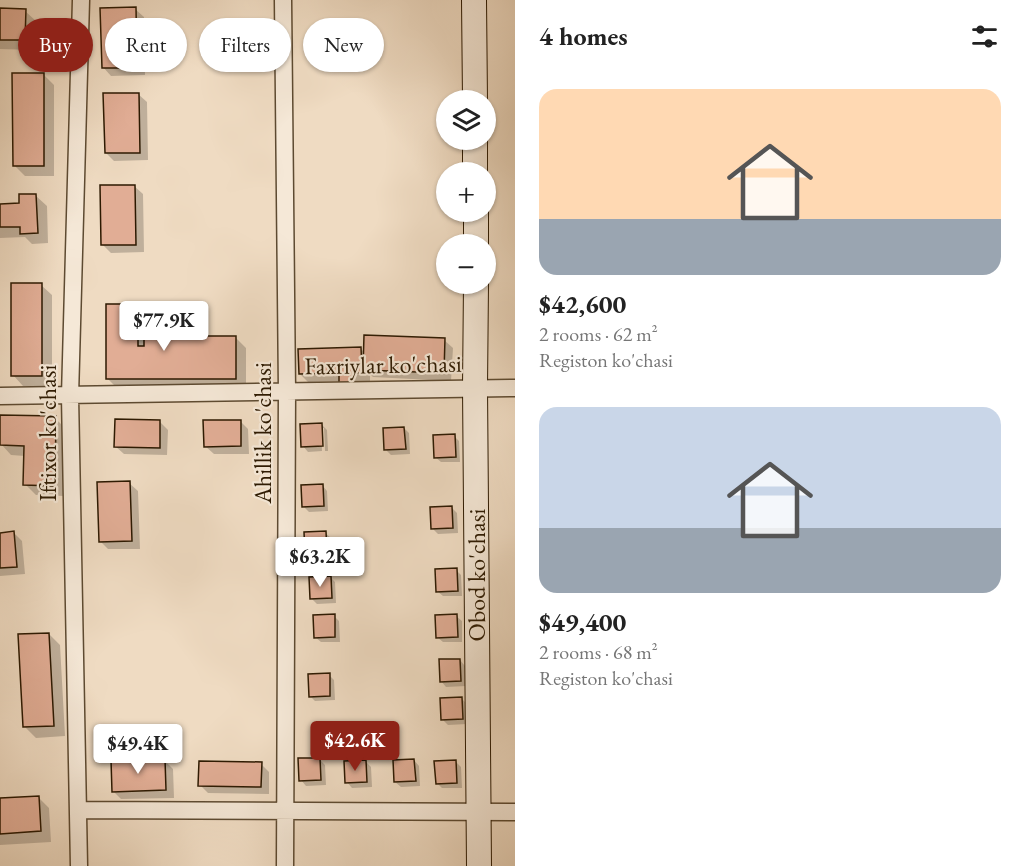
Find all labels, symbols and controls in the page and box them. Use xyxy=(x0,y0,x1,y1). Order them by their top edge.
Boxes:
chip: Buy xyxy=(18,18,93,72)
chip: Rent xyxy=(105,18,187,72)
chip: Filters xyxy=(199,18,291,72)
chip: New xyxy=(303,18,384,72)
text: 4 homes xyxy=(539,19,628,53)
icon: filters xyxy=(968,20,1001,53)
map controls xyxy=(436,90,496,294)
button: layers xyxy=(436,90,496,150)
icon: home xyxy=(716,128,824,236)
button: + xyxy=(436,162,496,222)
button: − xyxy=(436,234,496,294)
text: $42,600 xyxy=(539,287,626,321)
pin: $77.9K xyxy=(115,301,213,352)
text: $77.9K xyxy=(133,307,195,333)
text: 2 rooms · 62 m² xyxy=(539,321,658,347)
text: Registon ko'chasi xyxy=(539,347,673,373)
street label: Faxriylar ko'chasi xyxy=(304,348,462,381)
street label: Ahillik ko'chasi xyxy=(247,362,278,505)
street label: Iftixor ko'chasi xyxy=(32,364,63,501)
icon: home xyxy=(716,446,824,554)
street label: Obod ko'chasi xyxy=(461,509,492,641)
pin: $63.2K xyxy=(271,537,369,588)
text: $63.2K xyxy=(289,543,351,569)
text: $49,400 xyxy=(539,605,626,639)
text: 2 rooms · 68 m² xyxy=(539,639,658,665)
text: Registon ko'chasi xyxy=(539,665,673,691)
pin: $42.6K xyxy=(306,721,404,772)
pin: $49.4K xyxy=(89,724,187,775)
text: $42.6K xyxy=(324,727,386,753)
text: $49.4K xyxy=(107,730,169,756)

